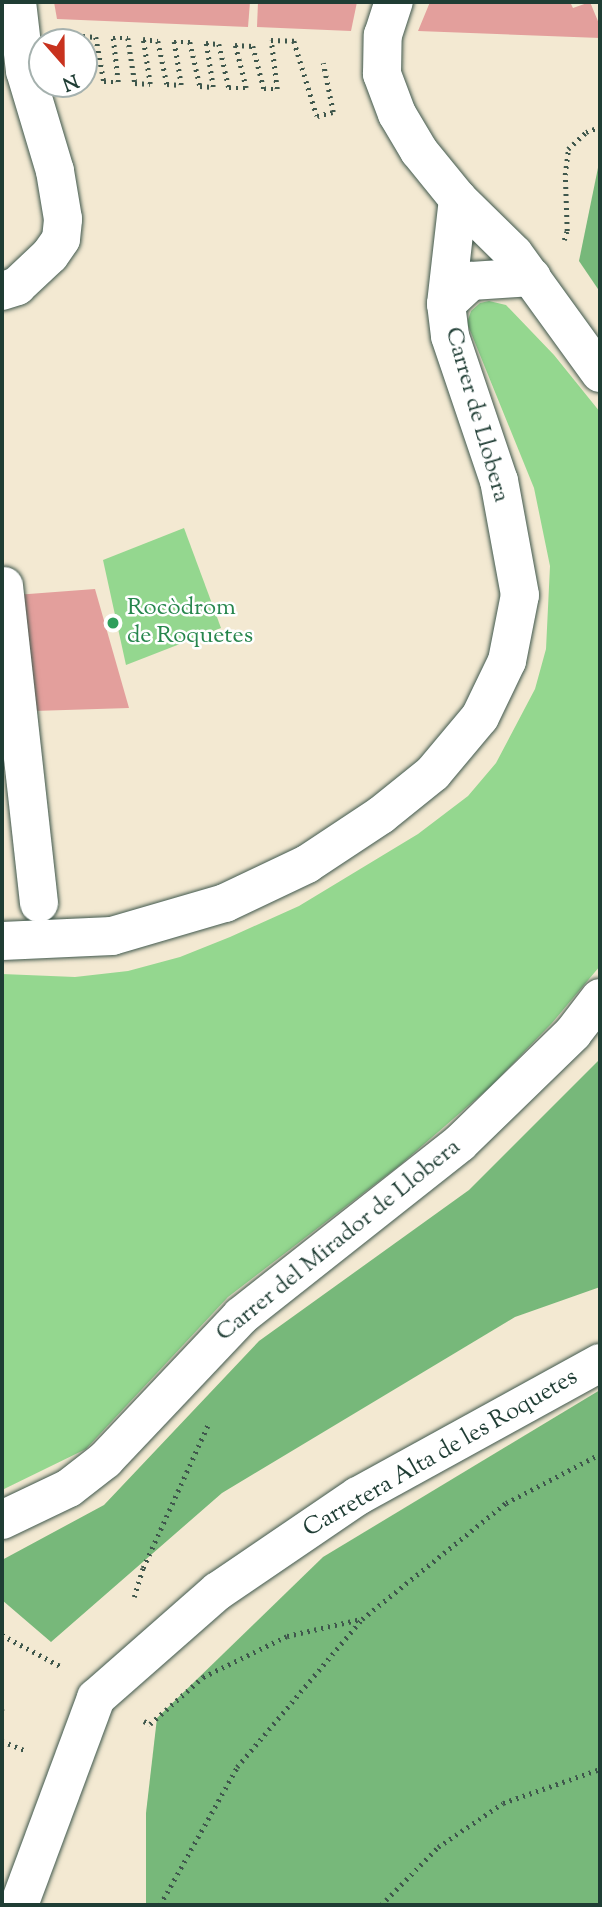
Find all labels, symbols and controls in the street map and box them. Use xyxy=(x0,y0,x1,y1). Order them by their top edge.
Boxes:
north arrow xyxy=(28,28,98,98)
text: N xyxy=(58,66,82,97)
street label: Carrer de Llobera xyxy=(437,324,515,506)
place label: Rocòdrom de Roquetes xyxy=(127,595,253,651)
marker: Rocòdrom de Roquetes xyxy=(105,615,121,631)
street label: Carrer del Mirador de Llobera xyxy=(211,1134,467,1348)
street label: Carretera Alta de les Roquetes xyxy=(299,1364,583,1544)

